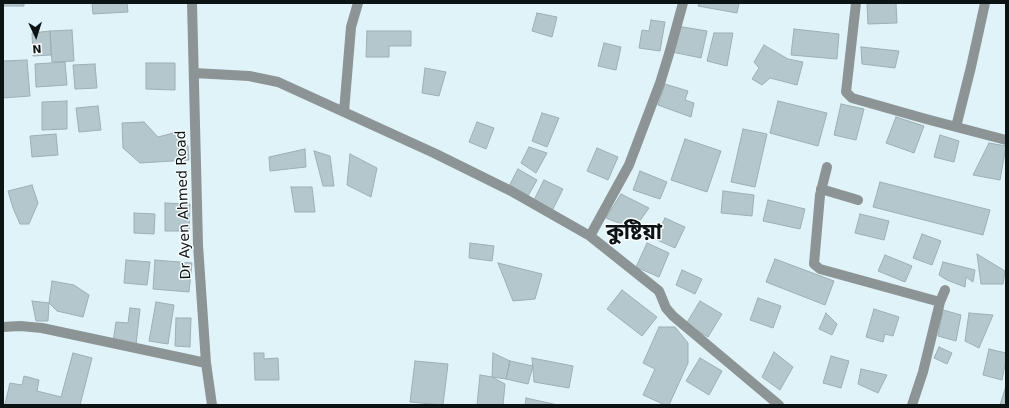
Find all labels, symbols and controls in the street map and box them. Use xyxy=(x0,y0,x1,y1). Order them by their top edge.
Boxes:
north arrow xyxy=(16,16,56,56)
text: N xyxy=(32,42,42,55)
street label: Dr Ayen Ahmed Road xyxy=(173,130,195,280)
district label: কুষ্টিয়া xyxy=(606,220,662,246)

